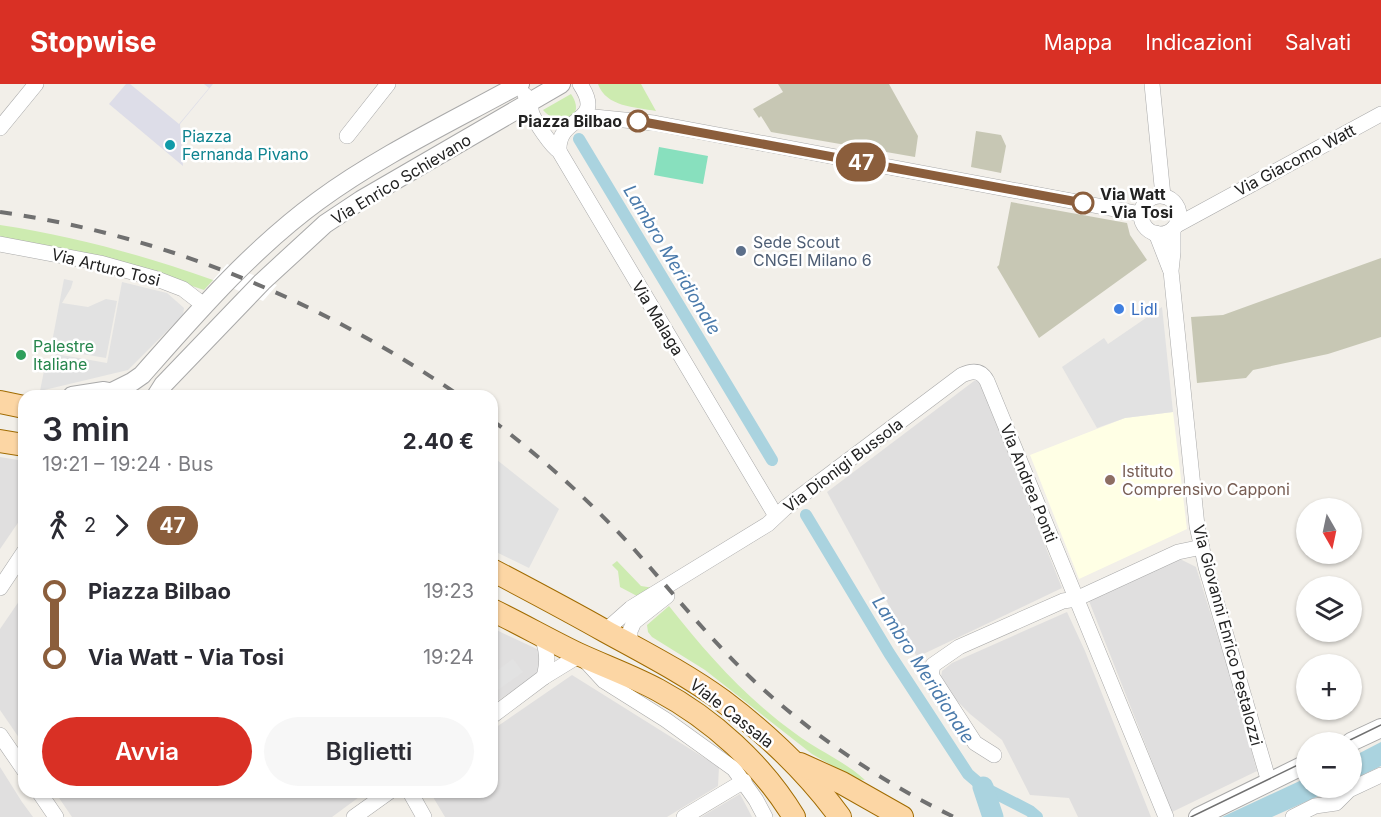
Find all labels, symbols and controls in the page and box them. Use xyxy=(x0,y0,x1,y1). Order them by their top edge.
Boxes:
text: Stopwise xyxy=(30,25,157,59)
text: Mappa xyxy=(1044,30,1112,55)
text: Indicazioni xyxy=(1145,30,1252,55)
text: Salvati xyxy=(1285,30,1351,55)
marker: Piazza Bilbao xyxy=(627,110,649,132)
place label: Piazza Bilbao xyxy=(518,111,622,131)
street label: Via Giacomo Watt xyxy=(1231,120,1359,200)
place label: Piazza Fernanda Pivano xyxy=(182,126,309,164)
street label: Via Enrico Schievano xyxy=(327,129,475,229)
marker: Piazza Fernanda Pivano xyxy=(163,138,177,152)
line badge: 47 xyxy=(834,142,888,182)
text: 47 xyxy=(848,150,874,175)
water label: Lambro Meridionale xyxy=(619,181,725,338)
place label: Via Watt - Via Tosi xyxy=(1100,184,1173,222)
marker: Via Watt - Via Tosi xyxy=(1072,192,1094,214)
place label: Sede Scout CNGEI Milano 6 xyxy=(753,232,872,270)
street label: Via Arturo Tosi xyxy=(50,244,162,290)
marker: Sede Scout CNGEI Milano 6 xyxy=(734,244,748,258)
street label: Via Malaga xyxy=(628,277,688,359)
place label: Lidl xyxy=(1131,299,1158,319)
marker: Lidl xyxy=(1112,302,1126,316)
place label: Palestre Italiane xyxy=(33,336,94,374)
marker: Palestre Italiane xyxy=(14,348,28,362)
text: 3 min xyxy=(42,409,130,449)
street label: Via Dionigi Bussola xyxy=(779,414,907,516)
street label: Via Andrea Ponti xyxy=(996,421,1062,545)
text: 2.40 € xyxy=(403,428,474,454)
text: 19:21 – 19:24 · Bus xyxy=(42,452,213,476)
place label: Istituto Comprensivo Capponi xyxy=(1122,461,1290,499)
marker: Istituto Comprensivo Capponi xyxy=(1103,473,1117,487)
north arrow xyxy=(1296,498,1362,564)
map controls xyxy=(1296,498,1362,798)
icon: walk xyxy=(42,509,75,542)
icon: forward xyxy=(105,509,138,542)
text: 2 xyxy=(84,513,96,537)
text: 47 xyxy=(159,513,186,538)
street label: Via Giovanni Enrico Pestalozzi xyxy=(1189,522,1267,748)
button: layers xyxy=(1296,576,1362,642)
text: Piazza Bilbao xyxy=(88,578,231,604)
text: 19:23 xyxy=(423,579,474,603)
water label: Lambro Meridionale xyxy=(868,592,979,747)
text: Via Watt - Via Tosi xyxy=(88,644,284,670)
text: 19:24 xyxy=(423,645,474,669)
button: + xyxy=(1296,654,1362,720)
street label: Viale Cassala xyxy=(686,674,778,752)
button: Avvia xyxy=(42,717,252,786)
button: Biglietti xyxy=(264,717,474,786)
button: − xyxy=(1296,732,1362,798)

